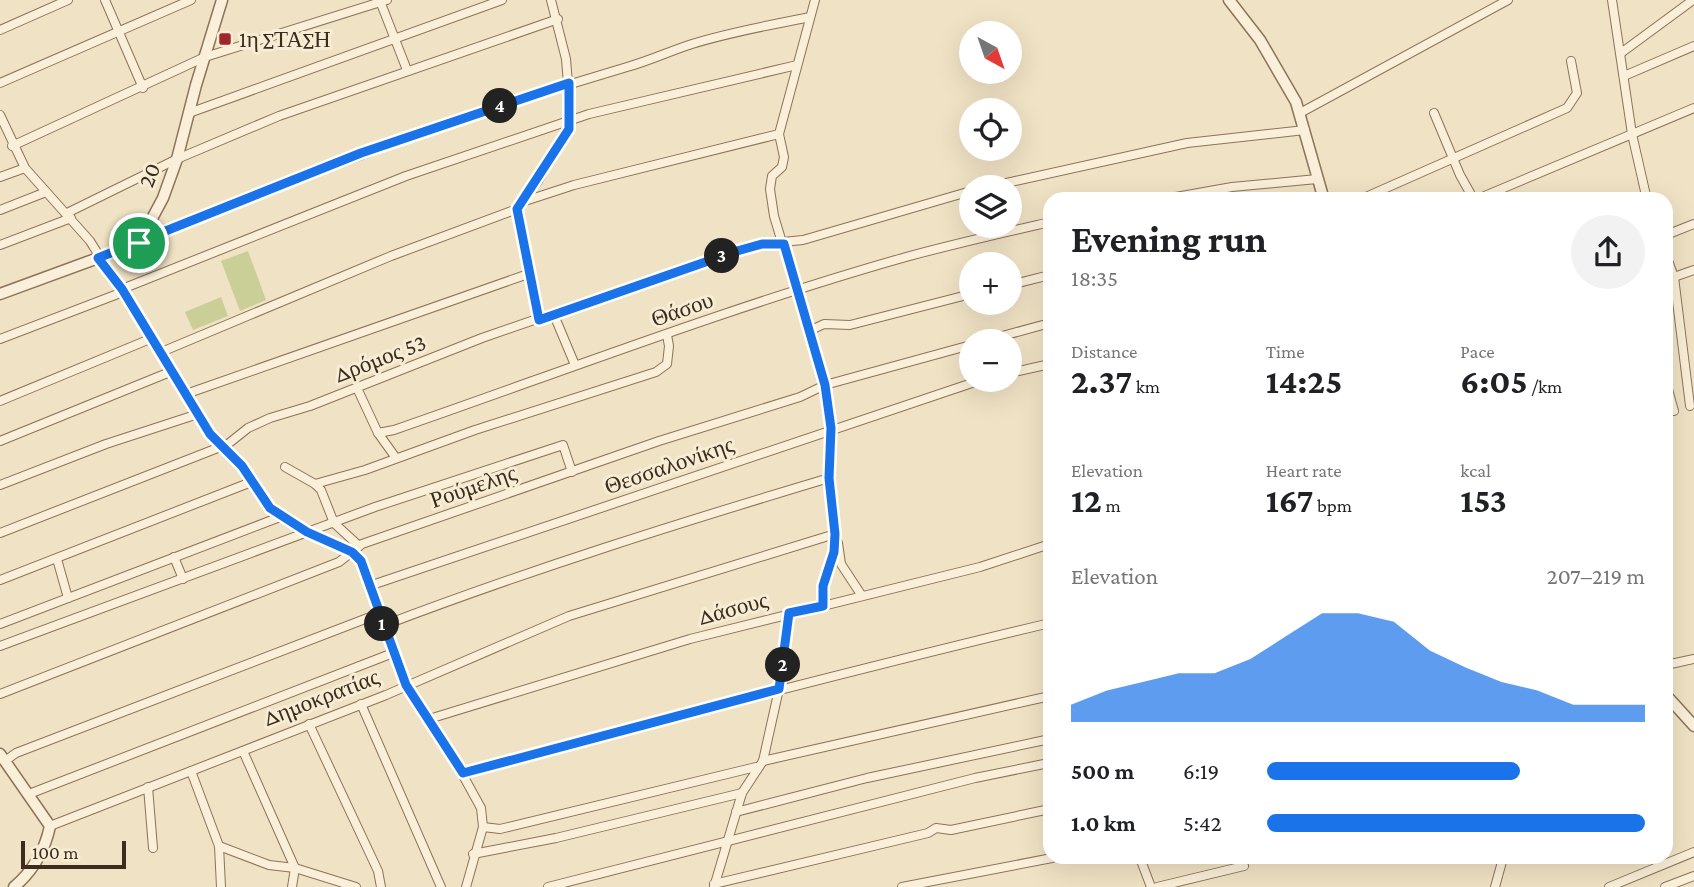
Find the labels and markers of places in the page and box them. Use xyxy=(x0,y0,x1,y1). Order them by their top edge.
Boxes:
place label: 1η ΣΤΑΣΗ xyxy=(239,26,331,52)
marker: 1η ΣΤΑΣΗ xyxy=(217,31,233,47)
pin: 4 xyxy=(482,88,518,124)
pin xyxy=(109,213,169,273)
pin: 3 xyxy=(704,238,740,274)
pin: 1 xyxy=(364,606,400,642)
pin: 2 xyxy=(766,648,800,682)

